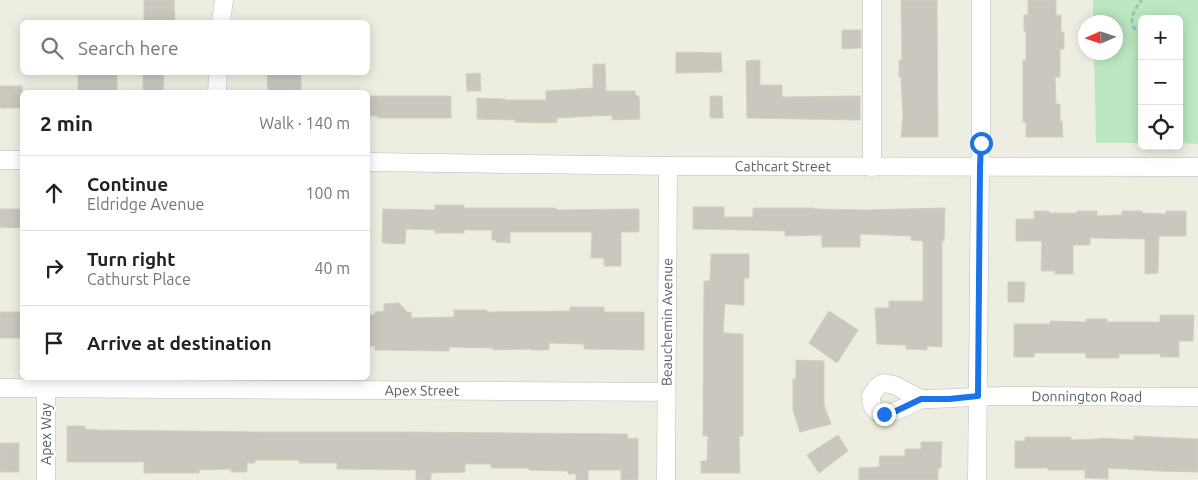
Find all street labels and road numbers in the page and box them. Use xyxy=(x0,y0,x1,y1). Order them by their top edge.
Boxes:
street label: Cathcart Street xyxy=(735,158,832,174)
street label: Beauchemin Avenue xyxy=(659,258,675,386)
street label: Apex Street xyxy=(385,382,460,399)
street label: Donnington Road xyxy=(1032,388,1142,405)
street label: Apex Way xyxy=(38,403,54,465)

